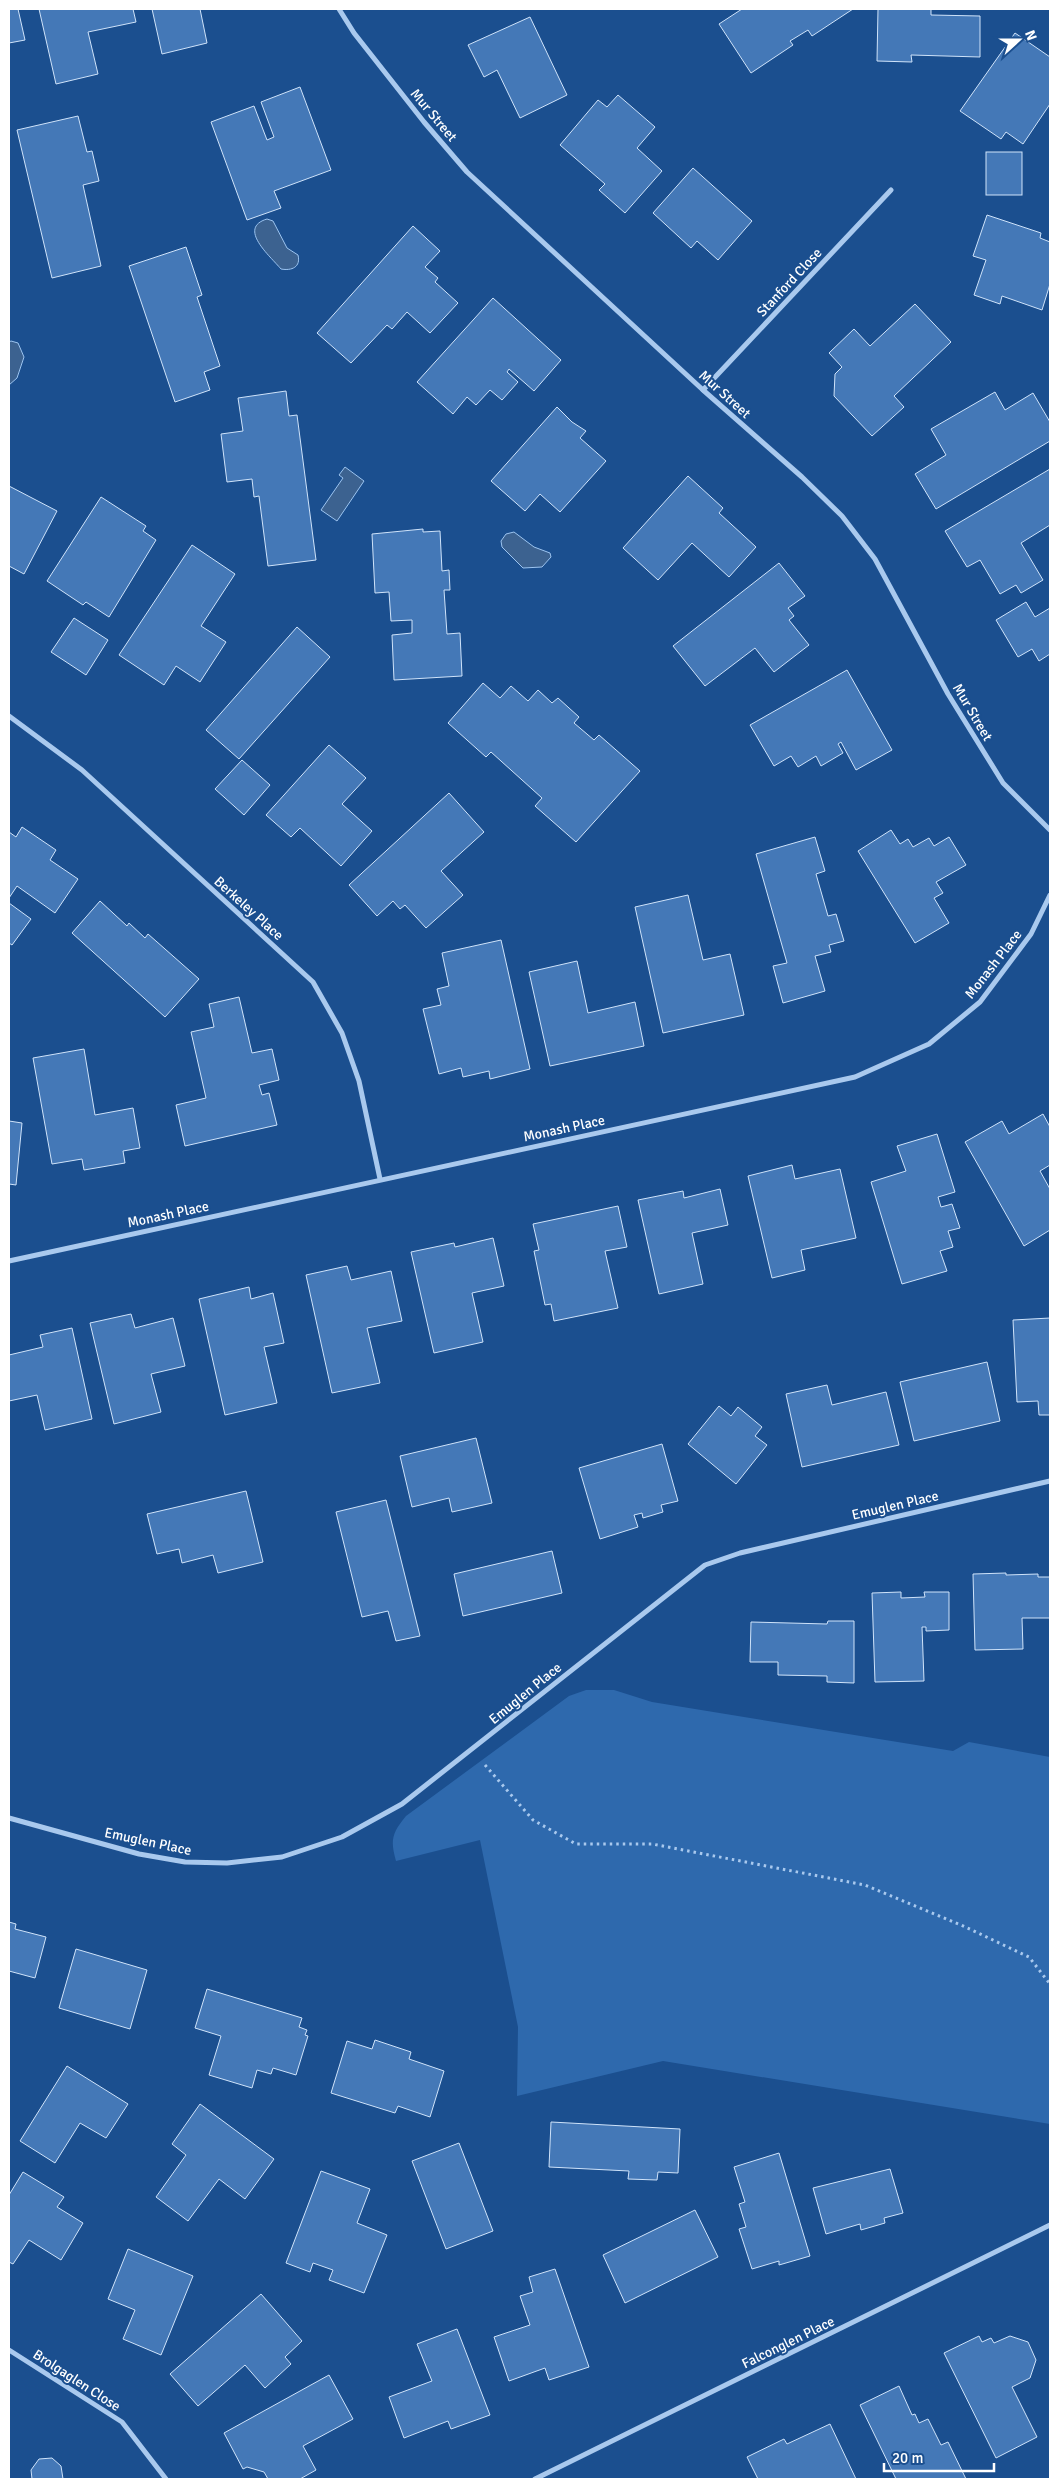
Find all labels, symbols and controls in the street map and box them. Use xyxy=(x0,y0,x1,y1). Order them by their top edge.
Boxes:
north arrow xyxy=(994,15,1044,65)
text: N xyxy=(1021,28,1040,43)
street label: Mur Street xyxy=(407,85,461,145)
street label: Stanford Close xyxy=(753,245,825,320)
street label: Mur Street xyxy=(695,367,754,422)
street label: Mur Street xyxy=(949,681,996,744)
street label: Berkeley Place xyxy=(210,873,287,944)
street label: Monash Place xyxy=(961,926,1026,1002)
street label: Monash Place xyxy=(522,1112,606,1145)
street label: Monash Place xyxy=(126,1198,210,1231)
street label: Emuglen Place xyxy=(850,1487,940,1524)
street label: Emuglen Place xyxy=(486,1659,565,1728)
street label: Emuglen Place xyxy=(103,1824,193,1859)
street label: Falconglen Place xyxy=(739,2313,837,2372)
street label: Brolgaglen Close xyxy=(30,2346,124,2415)
scale bar xyxy=(884,2440,994,2472)
text: 20 m xyxy=(892,2449,923,2467)

